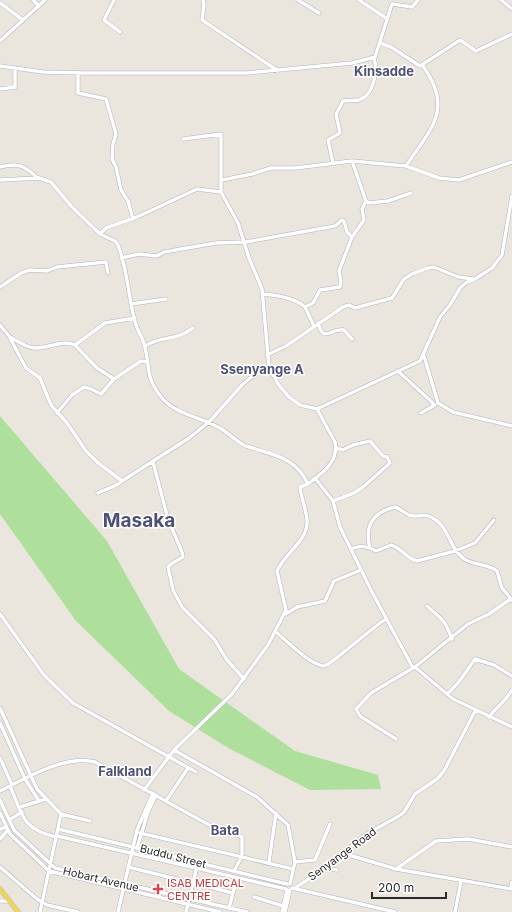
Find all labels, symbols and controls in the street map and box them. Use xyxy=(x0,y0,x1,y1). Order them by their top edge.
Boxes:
district label: Kinsadde xyxy=(354,63,414,79)
district label: Ssenyange A xyxy=(220,361,304,377)
district label: Masaka xyxy=(103,509,175,532)
district label: Falkland xyxy=(98,763,152,779)
district label: Bata xyxy=(211,822,239,838)
street label: Senyange Road xyxy=(305,824,379,884)
street label: Buddu Street xyxy=(138,841,208,871)
street label: Hobart Avenue xyxy=(62,863,140,895)
scale bar xyxy=(372,874,446,900)
place label: ISAB MEDICAL CENTRE xyxy=(167,876,244,903)
text: 200 m xyxy=(378,880,414,895)
marker: ISAB MEDICAL CENTRE xyxy=(152,883,164,895)

